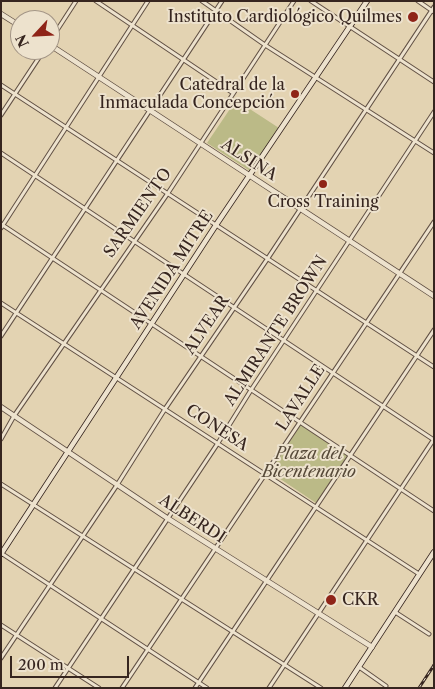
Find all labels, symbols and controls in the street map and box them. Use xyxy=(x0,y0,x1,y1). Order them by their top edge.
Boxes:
place label: Instituto Cardiológico Quilmes xyxy=(168,7,402,27)
north arrow xyxy=(10,10,60,60)
marker: Instituto Cardiológico Quilmes xyxy=(406,10,420,24)
text: N xyxy=(12,32,33,50)
place label: Catedral de la Inmaculada Concepción xyxy=(99,75,285,113)
marker: Catedral de la Inmaculada Concepción xyxy=(289,88,301,100)
street label: ALSINA xyxy=(217,135,281,185)
street label: SARMIENTO xyxy=(100,165,176,261)
marker: Cross Training xyxy=(317,178,329,190)
place label: Cross Training xyxy=(267,192,379,212)
street label: AVENIDA MITRE xyxy=(126,207,218,333)
street label: ALMIRANTE BROWN xyxy=(220,253,332,409)
street label: ALVEAR xyxy=(180,292,234,358)
street label: LAVALLE xyxy=(272,361,330,435)
street label: CONESA xyxy=(182,401,252,455)
park label: Plaza del Bicentenario xyxy=(262,444,356,482)
street label: ALBERDI xyxy=(155,491,229,547)
place label: CKR xyxy=(342,590,378,610)
marker: CKR xyxy=(324,593,338,607)
scale bar xyxy=(12,646,131,678)
text: 200 m xyxy=(18,655,64,674)

